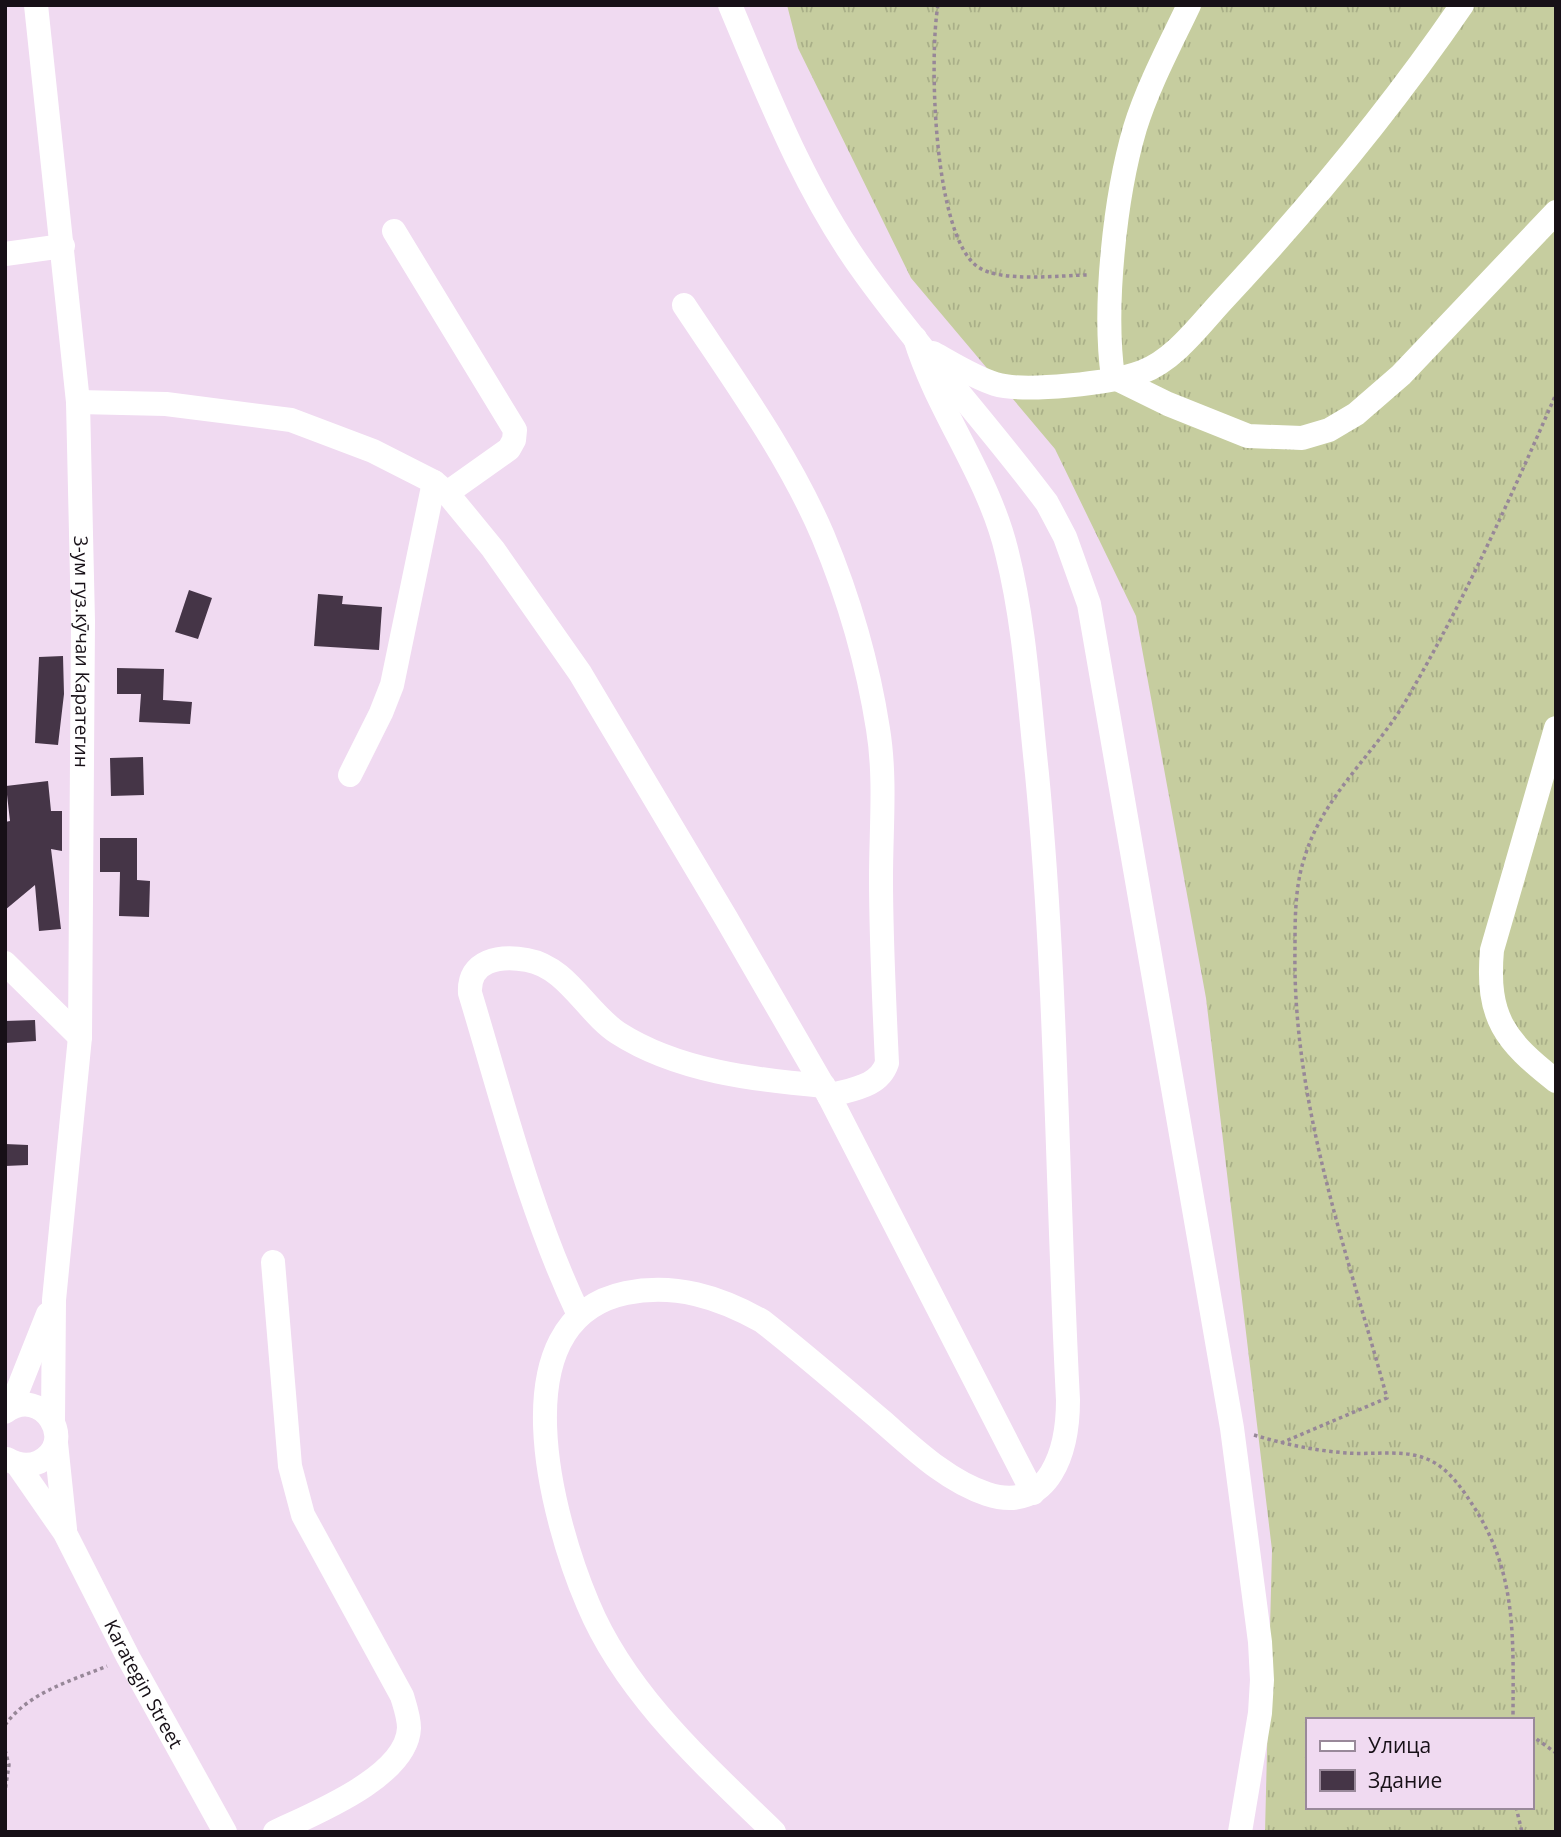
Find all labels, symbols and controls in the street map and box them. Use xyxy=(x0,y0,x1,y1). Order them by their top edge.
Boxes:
street label: 3-ум гуз.кӯчаи Каратегин xyxy=(68,535,96,768)
street label: Karategin Street xyxy=(98,1615,189,1753)
legend xyxy=(1306,1718,1533,1809)
text: Улица xyxy=(1368,1731,1431,1759)
text: Здание xyxy=(1368,1766,1442,1794)

